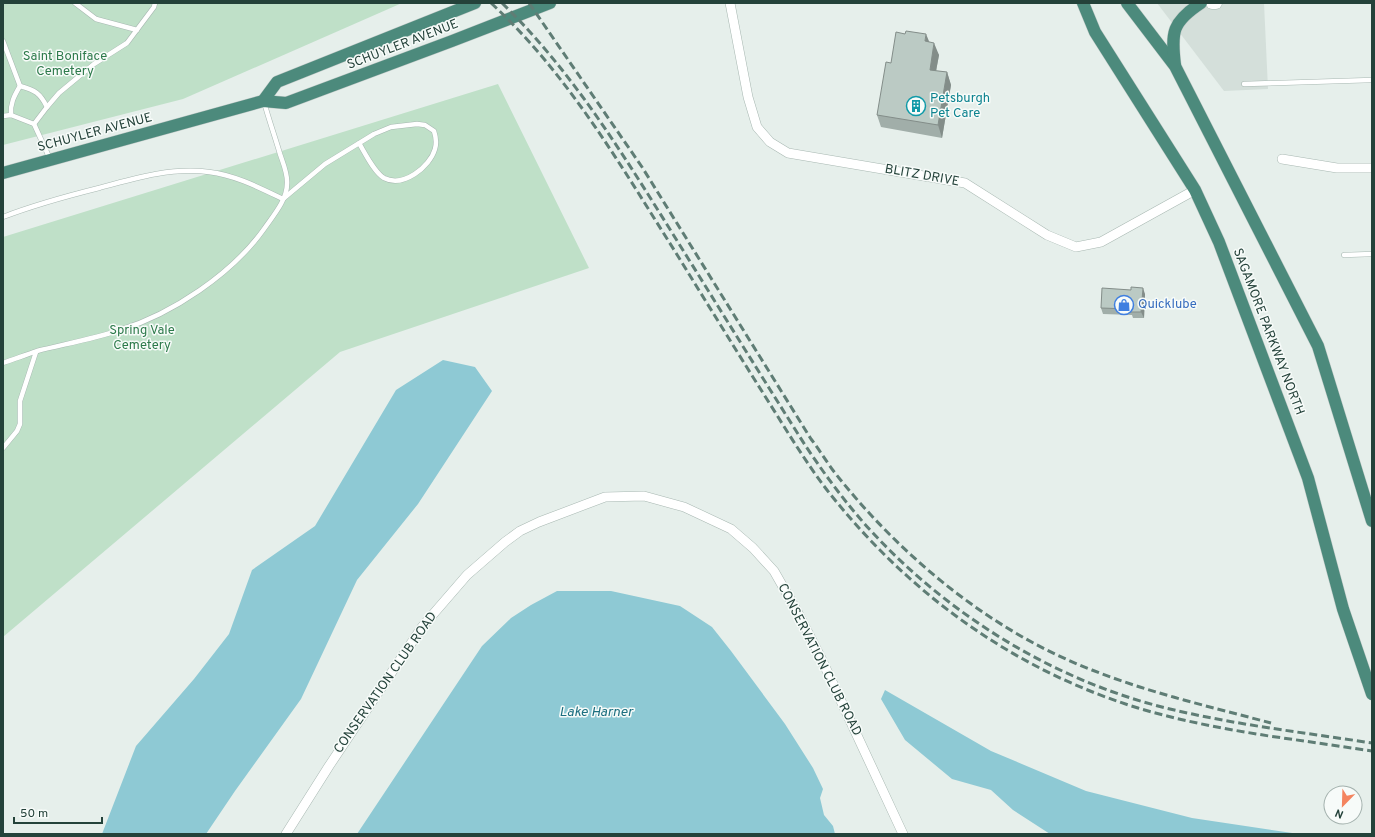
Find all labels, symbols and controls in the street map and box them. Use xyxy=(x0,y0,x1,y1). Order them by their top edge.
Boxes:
street label: SCHUYLER AVENUE xyxy=(345,16,461,74)
park label: Saint Boniface Cemetery xyxy=(23,49,107,80)
place label: Petsburgh Pet Care xyxy=(930,91,990,122)
building icon: Petsburgh Pet Care xyxy=(905,95,927,117)
street label: SCHUYLER AVENUE xyxy=(36,110,154,156)
street label: BLITZ DRIVE xyxy=(883,162,961,190)
street label: SAGAMORE PARKWAY NORTH xyxy=(1229,246,1307,418)
shop icon: Quicklube xyxy=(1113,294,1135,316)
place label: Quicklube xyxy=(1138,297,1197,313)
park label: Spring Vale Cemetery xyxy=(109,323,175,354)
street label: CONSERVATION CLUB ROAD xyxy=(773,581,865,739)
street label: CONSERVATION CLUB ROAD xyxy=(331,609,441,757)
water label: Lake Harner xyxy=(559,704,634,721)
north arrow xyxy=(1323,785,1363,825)
scale bar xyxy=(14,799,102,825)
text: N xyxy=(1333,805,1346,821)
text: 50 m xyxy=(20,806,48,822)

